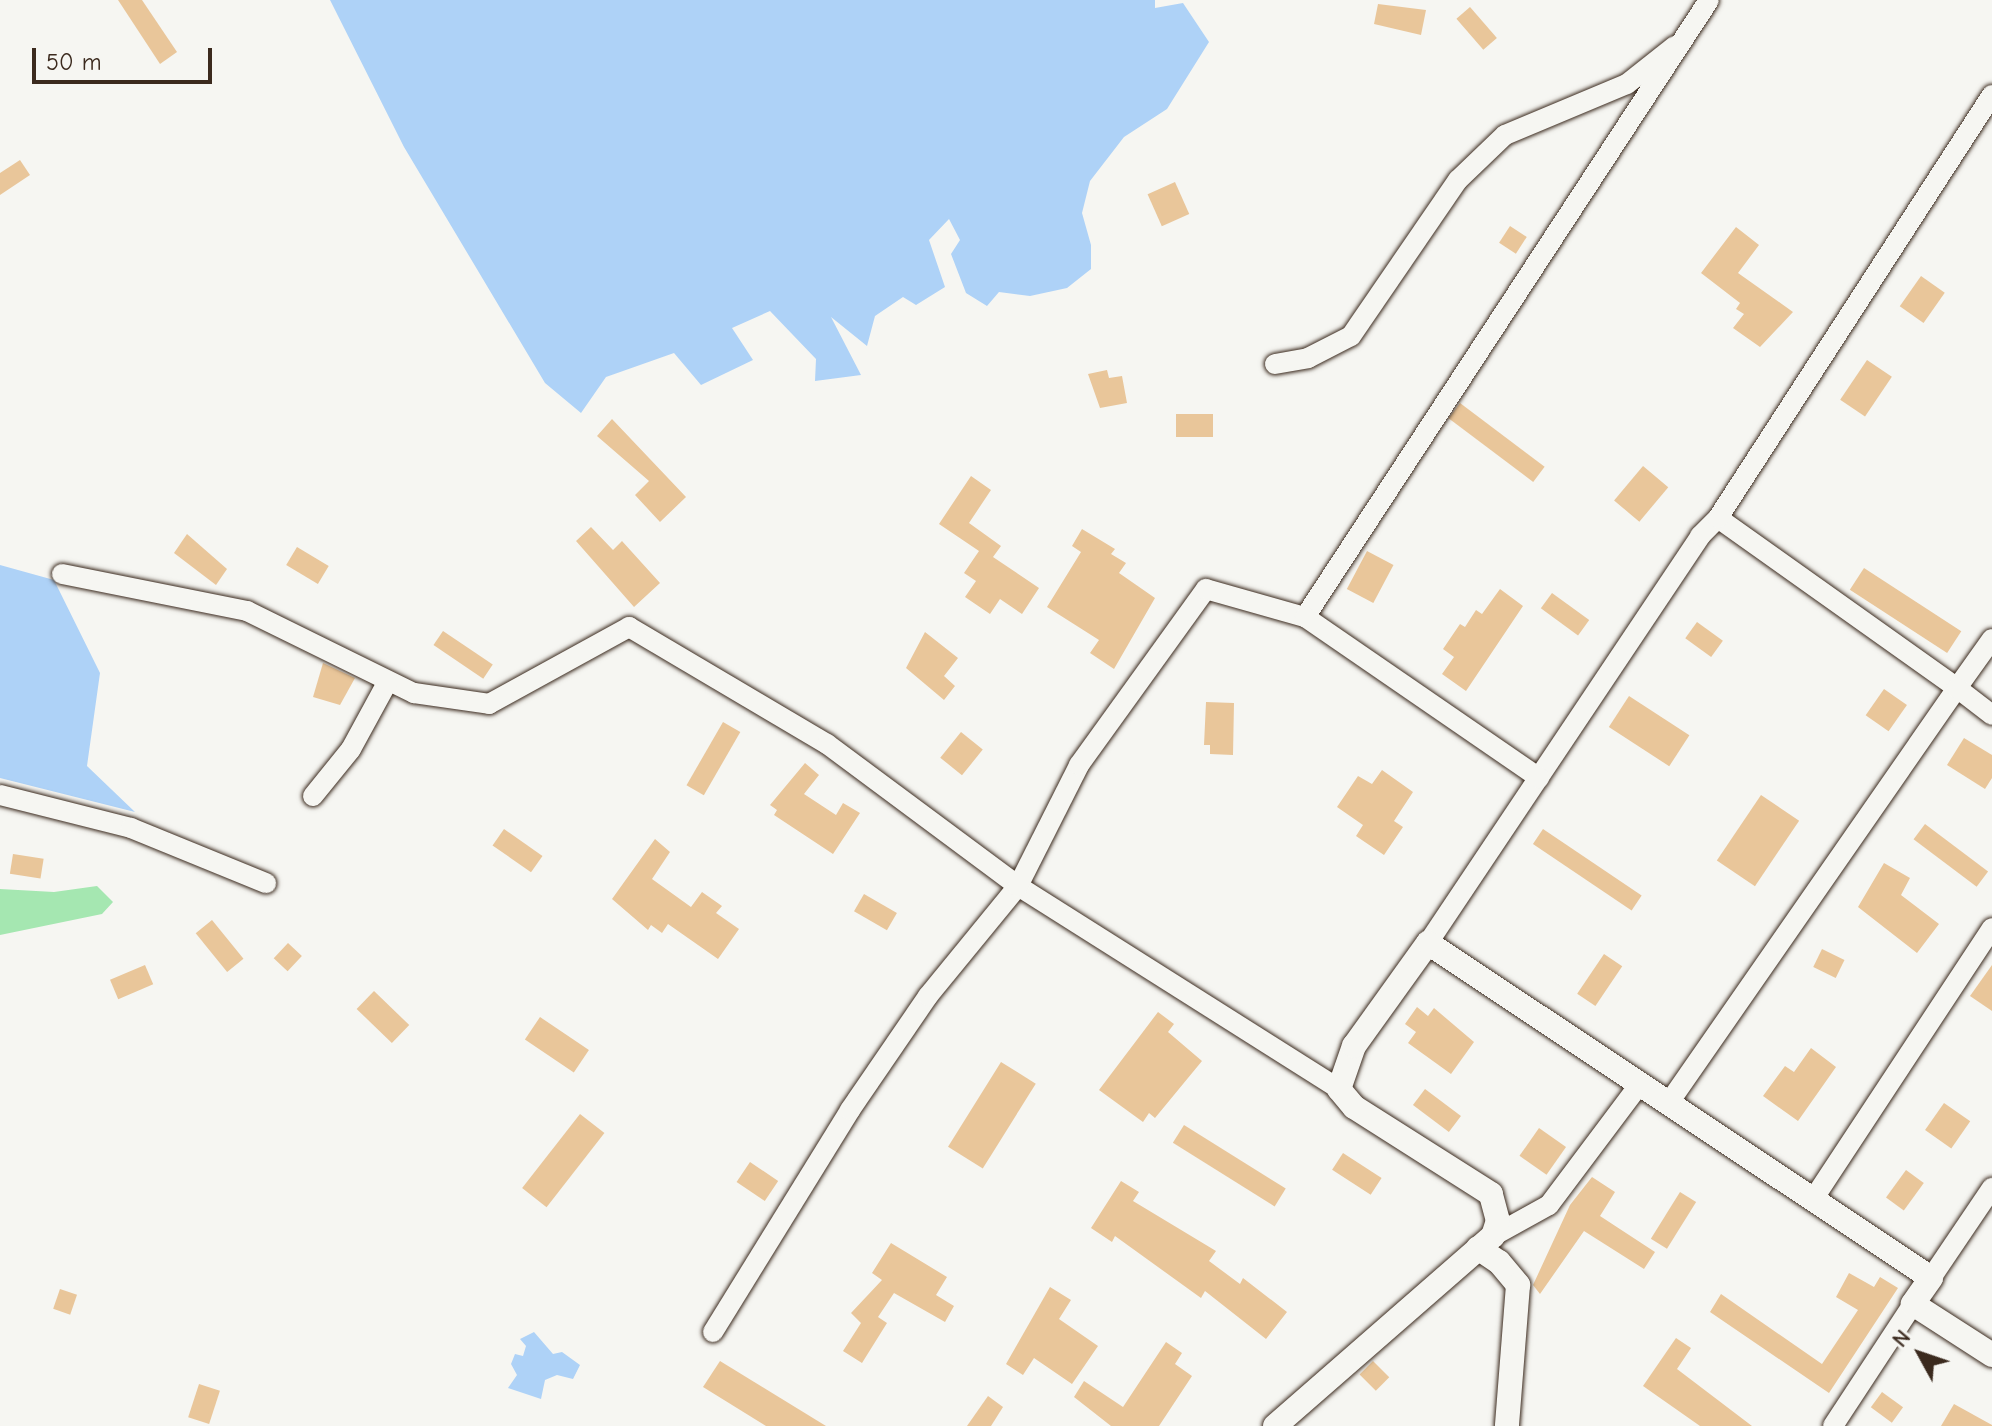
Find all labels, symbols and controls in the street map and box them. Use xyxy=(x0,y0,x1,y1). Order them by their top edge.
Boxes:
scale bar xyxy=(36,32,216,82)
text: 50 m xyxy=(46,48,102,76)
north arrow xyxy=(1880,1314,1960,1394)
text: N xyxy=(1887,1325,1916,1352)

